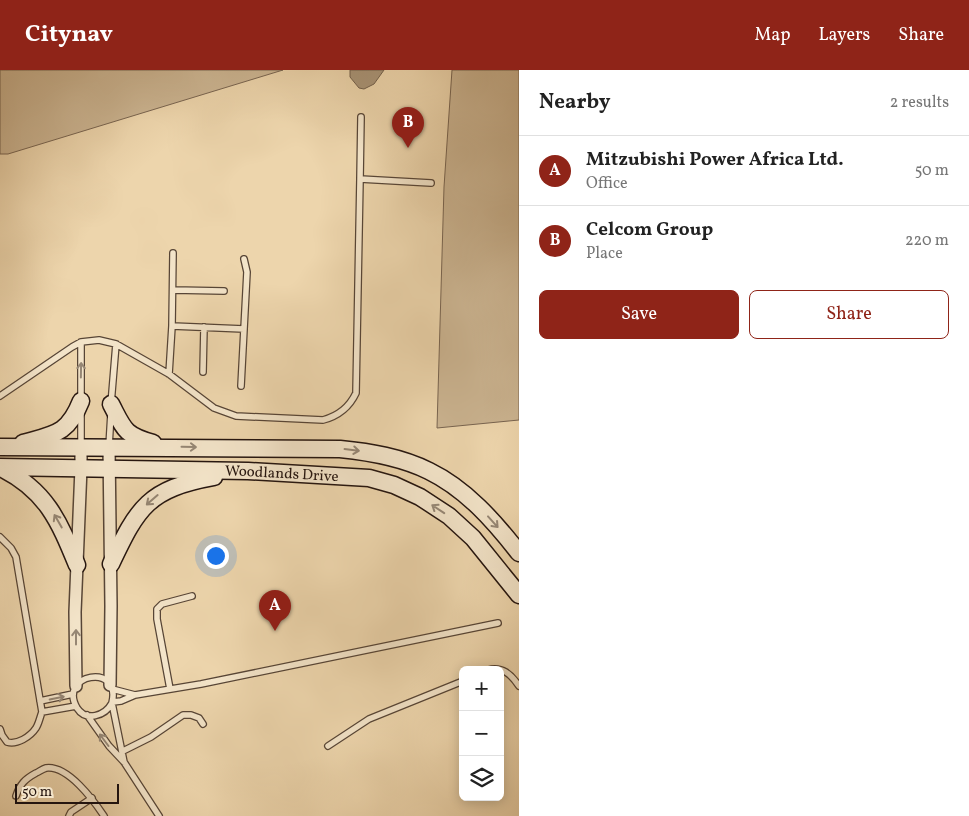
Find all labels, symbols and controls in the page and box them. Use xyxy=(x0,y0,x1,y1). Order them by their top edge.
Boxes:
text: Citynav xyxy=(25,18,113,52)
text: Map xyxy=(754,23,790,48)
text: Layers xyxy=(818,23,870,48)
text: Share xyxy=(898,23,944,48)
text: Nearby xyxy=(539,88,610,117)
text: 2 results xyxy=(890,92,949,114)
pin: B xyxy=(392,107,424,148)
text: Mitzubishi Power Africa Ltd. xyxy=(586,147,844,173)
text: A xyxy=(549,160,561,182)
text: 50 m xyxy=(915,160,949,182)
text: Office xyxy=(586,173,628,195)
text: Celcom Group xyxy=(586,217,713,243)
text: B xyxy=(550,230,560,252)
text: 220 m xyxy=(905,230,949,252)
text: Place xyxy=(586,243,623,265)
button: Save xyxy=(539,290,739,339)
button: Share xyxy=(749,290,949,339)
one-way arrow xyxy=(76,362,86,378)
one-way arrow xyxy=(181,442,197,452)
one-way arrow xyxy=(344,445,360,455)
street label: Woodlands Drive xyxy=(225,462,339,488)
one-way arrow xyxy=(146,494,159,505)
one-way arrow xyxy=(432,504,446,514)
one-way arrow xyxy=(52,514,62,528)
one-way arrow xyxy=(487,515,499,528)
your location xyxy=(203,543,229,569)
pin: A xyxy=(259,590,291,631)
one-way arrow xyxy=(71,629,80,645)
map controls xyxy=(459,666,504,801)
button: + xyxy=(459,666,504,711)
one-way arrow xyxy=(48,693,64,702)
button: − xyxy=(459,711,504,756)
one-way arrow xyxy=(99,734,110,747)
button: layers xyxy=(459,756,504,801)
scale bar xyxy=(15,781,119,804)
text: 50 m xyxy=(22,783,52,802)

